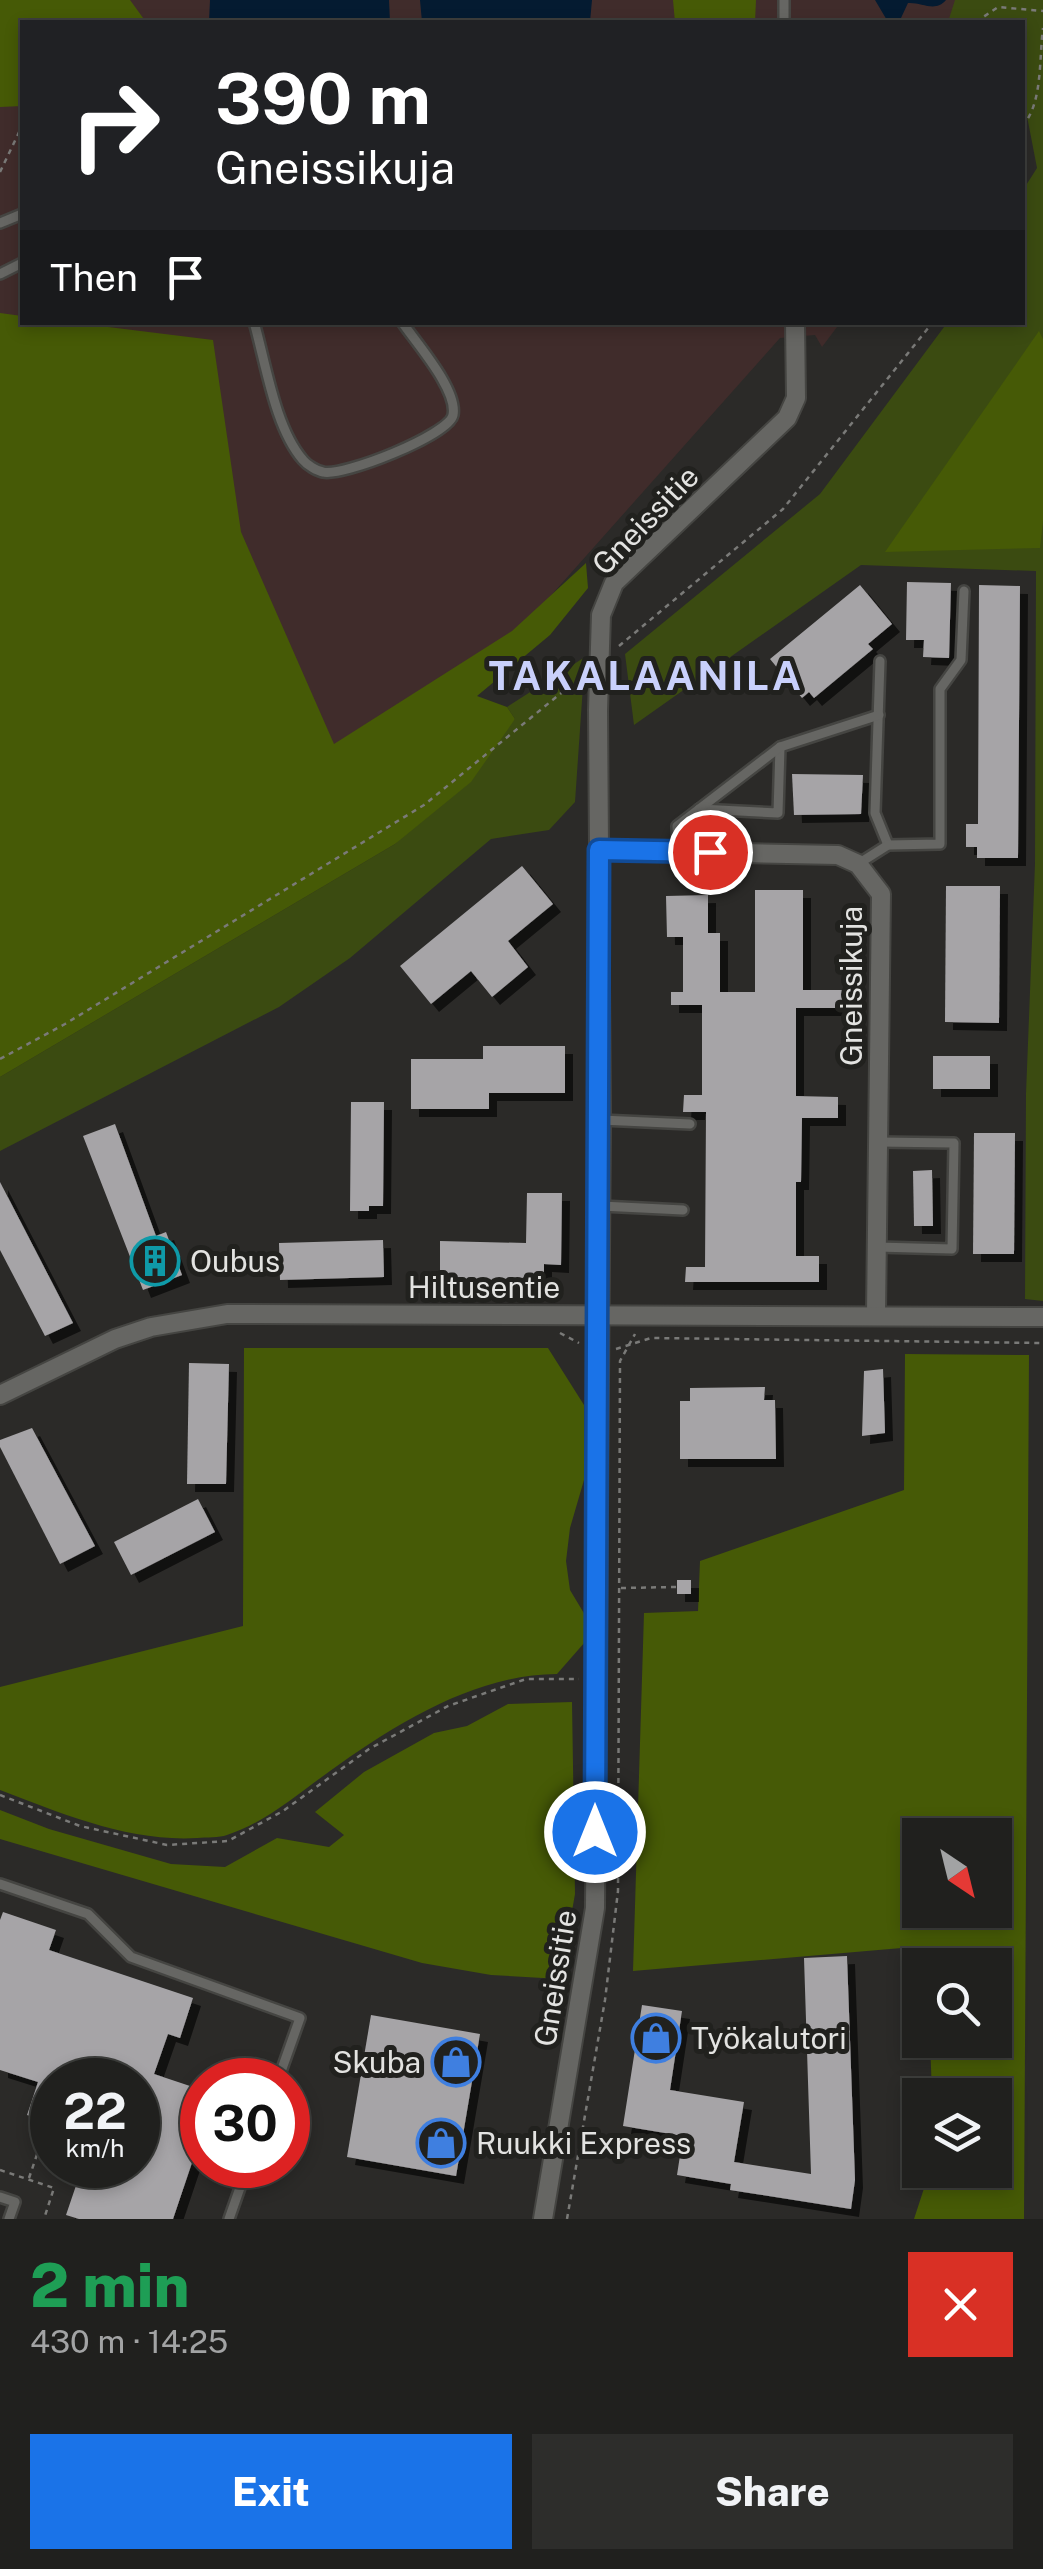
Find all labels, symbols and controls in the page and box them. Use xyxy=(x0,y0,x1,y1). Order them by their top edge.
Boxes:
text: 390 m xyxy=(215,57,431,140)
icon: right xyxy=(50,60,180,190)
text: Gneissikuja xyxy=(215,141,455,194)
icon: arrive xyxy=(158,250,213,305)
text: Then xyxy=(50,255,138,300)
street label: Gneissitie xyxy=(584,458,706,582)
district label: TAKALAANILA xyxy=(489,652,804,699)
pin xyxy=(668,810,753,895)
icon: arrive xyxy=(683,825,738,880)
street label: Gneissikuja xyxy=(833,906,869,1066)
building icon: Oubus xyxy=(129,1235,181,1287)
place label: Oubus xyxy=(190,1243,280,1279)
street label: Hiltusentie xyxy=(408,1269,560,1305)
position arrow xyxy=(543,1780,647,1884)
north arrow xyxy=(902,1818,1012,1928)
map controls xyxy=(902,1818,1012,2188)
street label: Gneissitie xyxy=(526,1907,584,2049)
button: search xyxy=(902,1948,1012,2058)
shop icon: Työkalutori xyxy=(630,2012,682,2064)
place label: Työkalutori xyxy=(691,2020,847,2056)
shop icon: Skuba xyxy=(430,2036,482,2088)
place label: Skuba xyxy=(333,2044,421,2080)
speed limit sign: 30 xyxy=(180,2058,310,2188)
button: layers xyxy=(902,2078,1012,2188)
text: 22 xyxy=(63,2081,127,2140)
shop icon: Ruukki Express xyxy=(415,2117,467,2169)
place label: Ruukki Express xyxy=(476,2125,691,2161)
text: km/h xyxy=(66,2133,124,2163)
text: 2 min xyxy=(30,2250,189,2321)
button: close xyxy=(908,2252,1013,2357)
text: 430 m · 14:25 xyxy=(30,2323,228,2360)
button: Exit xyxy=(30,2434,512,2549)
button: Share xyxy=(532,2434,1013,2549)

